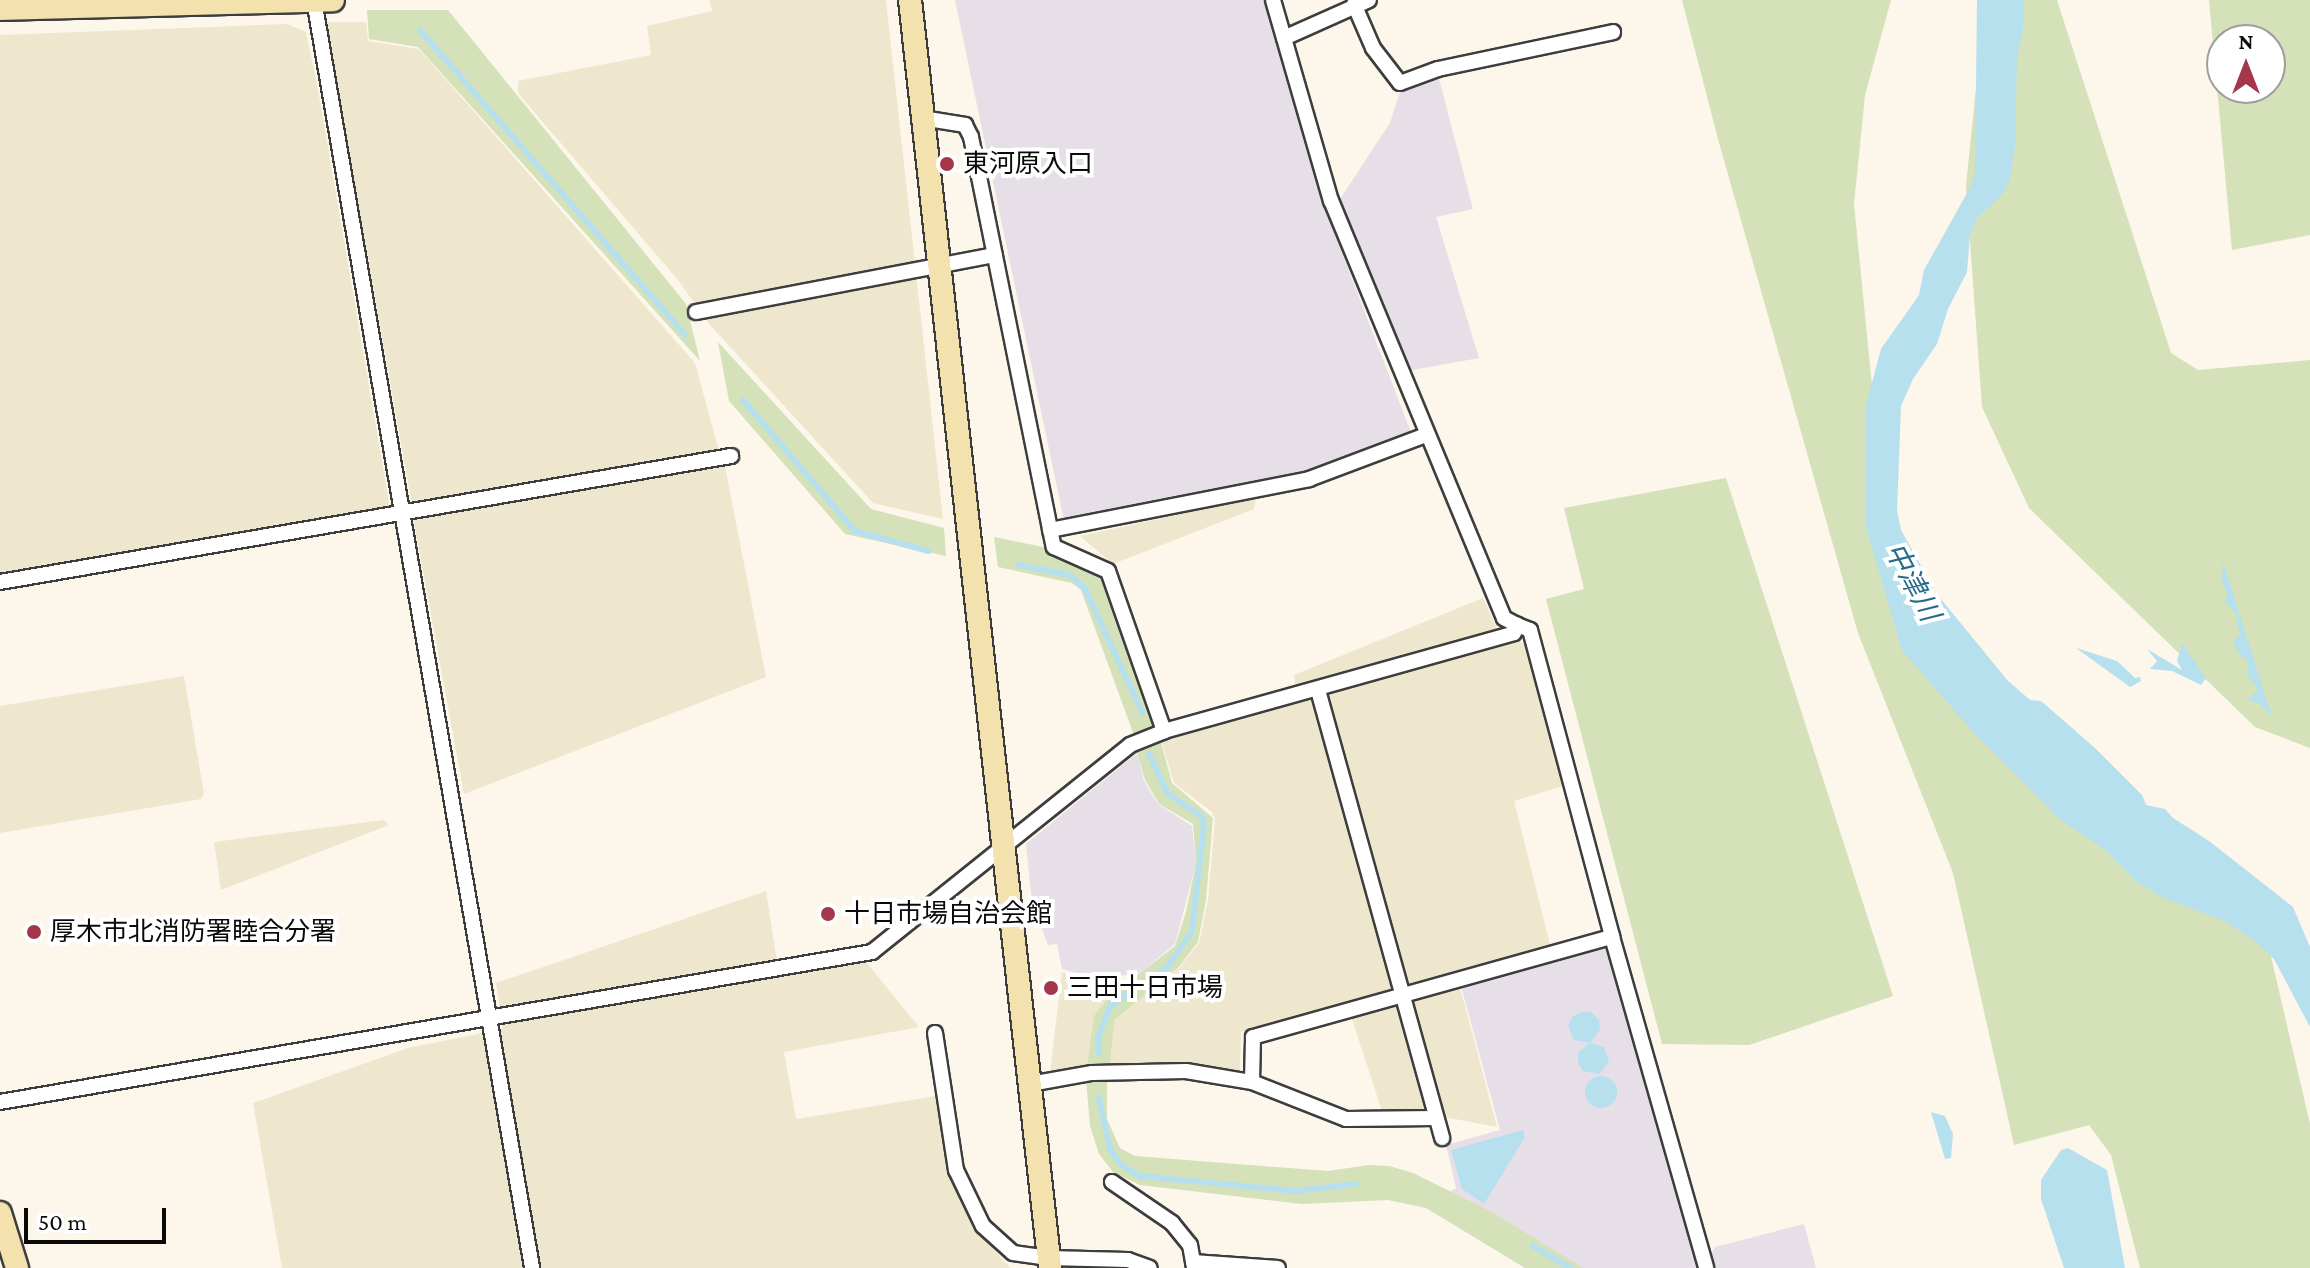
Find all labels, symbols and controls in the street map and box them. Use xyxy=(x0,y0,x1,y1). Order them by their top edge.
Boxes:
north arrow xyxy=(2206,24,2286,104)
text: N xyxy=(2239,29,2254,54)
place label: 東河原入口 xyxy=(963,148,1093,180)
marker: 東河原入口 xyxy=(938,155,956,173)
water label: 中津川 xyxy=(1877,537,1947,627)
place label: 十日市場自治会館 xyxy=(844,898,1052,930)
marker: 十日市場自治会館 xyxy=(819,905,837,923)
place label: 厚木市北消防署睦合分署 xyxy=(50,916,336,948)
marker: 厚木市北消防署睦合分署 xyxy=(25,923,43,941)
place label: 三田十日市場 xyxy=(1067,972,1223,1004)
marker: 三田十日市場 xyxy=(1042,979,1060,997)
scale bar xyxy=(28,1192,170,1242)
text: 50 m xyxy=(38,1208,87,1235)

